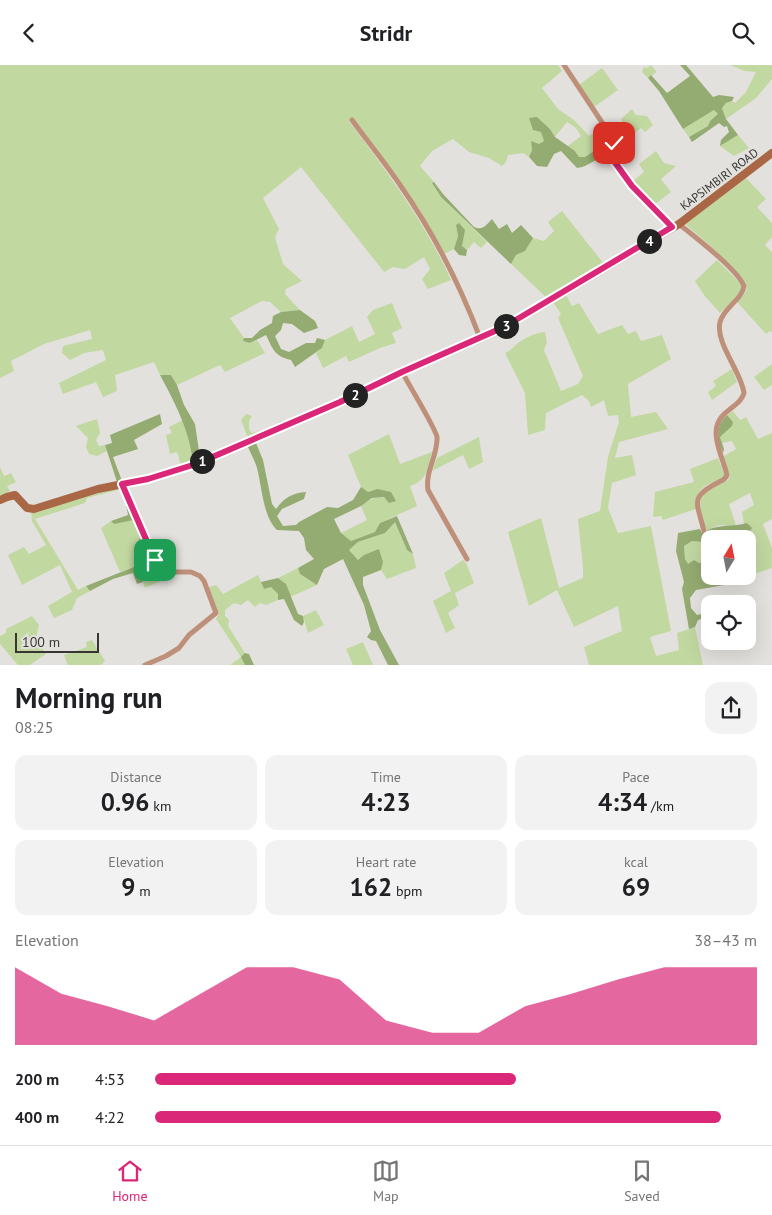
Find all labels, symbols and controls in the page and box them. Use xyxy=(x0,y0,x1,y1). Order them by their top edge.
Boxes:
icon: back xyxy=(15,19,43,47)
text: Stridr xyxy=(360,19,412,47)
icon: search xyxy=(729,19,757,47)
pin xyxy=(593,122,635,164)
icon: check xyxy=(600,129,628,157)
street label: KAPSIMBIRI ROAD xyxy=(677,145,761,213)
pin: 4 xyxy=(636,229,662,253)
text: 4 xyxy=(646,232,653,250)
pin: 3 xyxy=(494,313,518,339)
text: 3 xyxy=(503,317,510,335)
pin: 2 xyxy=(342,383,368,407)
text: 2 xyxy=(352,386,359,404)
pin: 1 xyxy=(190,449,214,473)
text: 1 xyxy=(199,452,206,470)
north arrow xyxy=(701,530,756,585)
map controls xyxy=(701,530,756,650)
pin xyxy=(134,539,176,581)
icon: arrive xyxy=(141,546,169,574)
button: locate xyxy=(701,595,756,650)
scale bar xyxy=(15,630,99,653)
text: 100 m xyxy=(22,633,60,651)
text: Morning run xyxy=(15,679,163,716)
button: share xyxy=(705,682,757,734)
text: 08:25 xyxy=(15,717,53,737)
text: Distance xyxy=(110,768,162,786)
text: Time xyxy=(371,768,401,786)
text: Pace xyxy=(622,768,650,786)
text: 0.96 xyxy=(101,786,149,818)
text: 4:23 xyxy=(361,786,411,818)
text: 4:34 xyxy=(598,786,647,818)
text: km xyxy=(149,797,171,815)
text: /km xyxy=(647,797,674,815)
text: Elevation xyxy=(108,853,164,871)
text: Heart rate xyxy=(356,853,416,871)
text: kcal xyxy=(624,853,648,871)
text: 9 xyxy=(121,871,136,903)
text: 162 xyxy=(350,871,392,903)
text: 69 xyxy=(622,871,650,903)
text: m xyxy=(136,882,151,900)
text: bpm xyxy=(392,882,422,900)
text: Elevation xyxy=(15,930,79,950)
text: 38–43 m xyxy=(694,930,757,950)
text: 200 m xyxy=(15,1069,59,1089)
text: 4:53 xyxy=(95,1069,125,1089)
text: 400 m xyxy=(15,1107,59,1127)
text: 4:22 xyxy=(95,1107,125,1127)
tab: Home xyxy=(112,1157,148,1205)
tab: Map xyxy=(372,1157,400,1205)
tab: Saved xyxy=(624,1157,660,1205)

